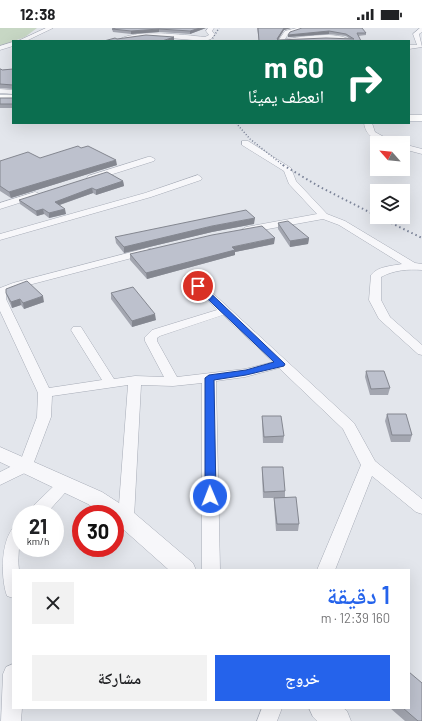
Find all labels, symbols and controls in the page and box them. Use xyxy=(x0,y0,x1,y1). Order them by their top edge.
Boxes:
text: 12:38 xyxy=(20,5,55,23)
text: 60 m xyxy=(264,50,324,84)
icon: right xyxy=(338,56,390,108)
text: انعطف يمينًا xyxy=(248,85,324,107)
north arrow xyxy=(370,136,410,176)
map controls xyxy=(370,136,410,224)
button: layers xyxy=(370,184,410,224)
pin xyxy=(181,269,215,303)
icon: arrive xyxy=(187,275,209,297)
position arrow xyxy=(189,475,231,517)
speed limit sign: 30 xyxy=(72,505,124,557)
text: 21 xyxy=(29,514,47,538)
text: km/h xyxy=(27,535,49,547)
text: 1 دقيقة xyxy=(327,580,390,609)
button: close xyxy=(32,582,74,624)
text: 160 m · 12:39 xyxy=(321,610,390,626)
button: مشاركة xyxy=(32,655,207,701)
button: خروج xyxy=(215,655,390,701)

